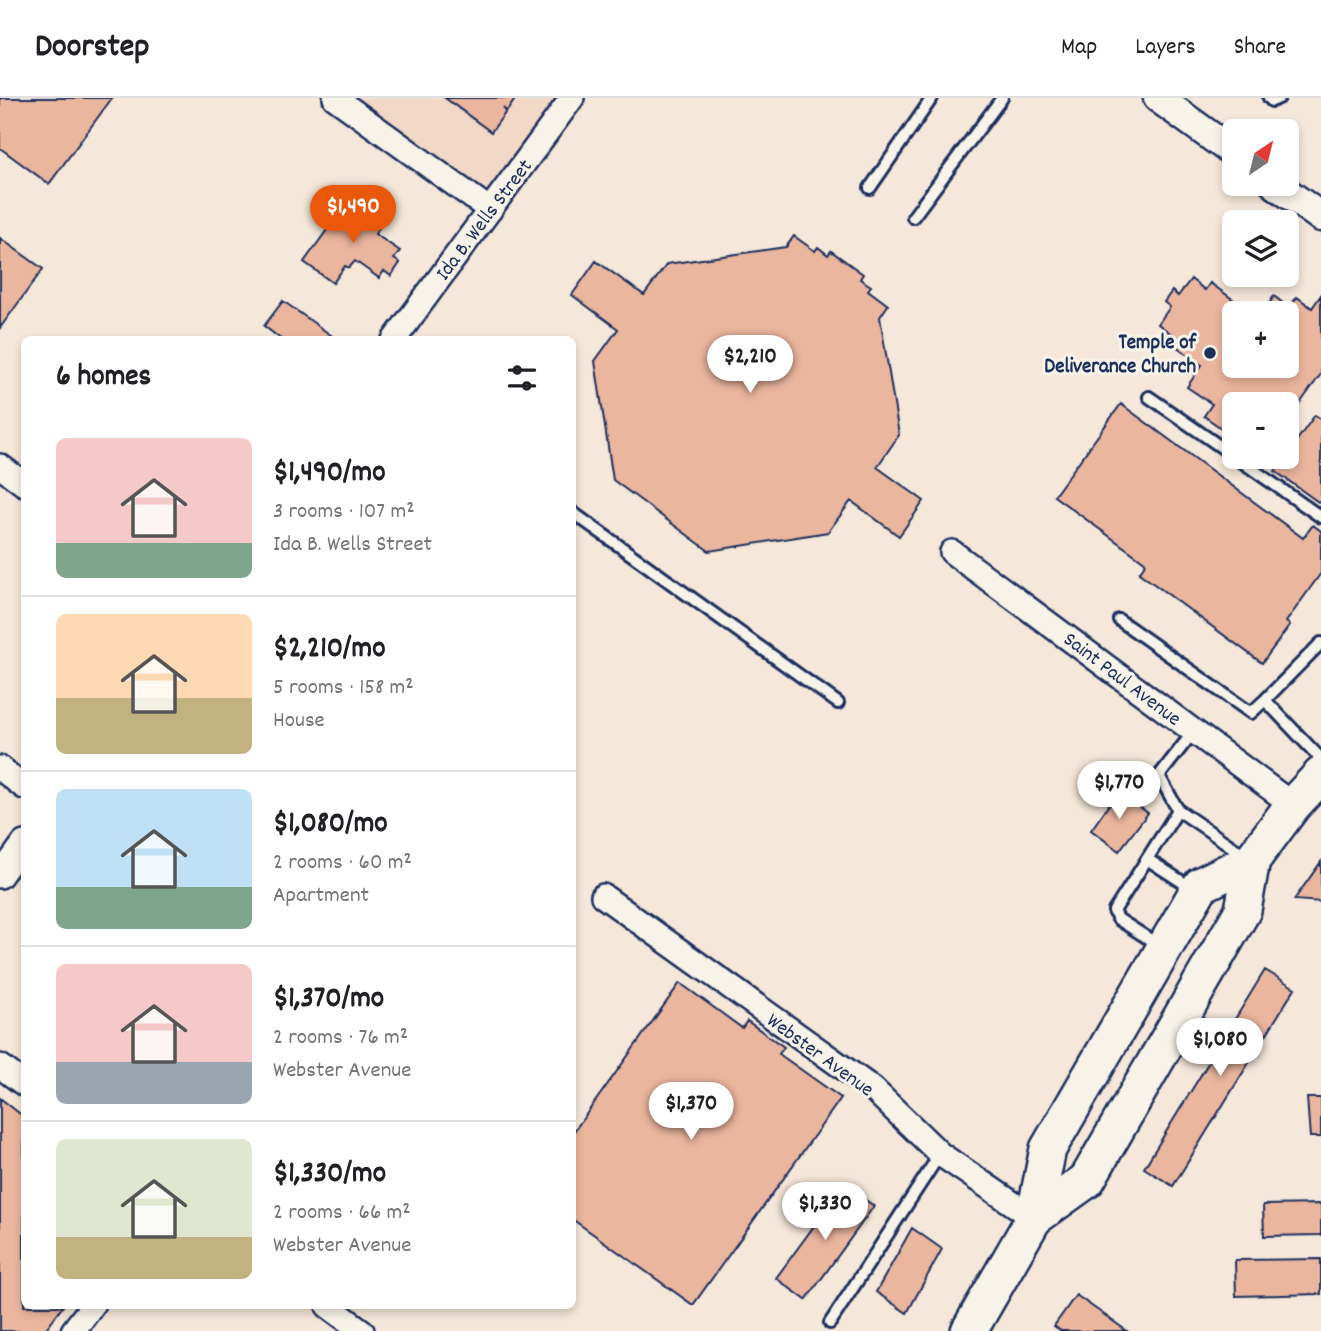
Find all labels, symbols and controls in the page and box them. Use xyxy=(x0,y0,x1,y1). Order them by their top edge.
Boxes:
text: Doorstep xyxy=(35,25,149,72)
text: Map xyxy=(1061,31,1097,65)
text: Layers xyxy=(1135,31,1196,65)
text: Share xyxy=(1234,31,1286,65)
north arrow xyxy=(1222,119,1298,196)
map controls xyxy=(1222,119,1299,469)
street label: Ida B. Wells Street xyxy=(430,154,541,288)
pin: $1,490 xyxy=(296,186,410,245)
text: $1,490 xyxy=(326,191,380,224)
button: layers xyxy=(1222,210,1299,287)
button: + xyxy=(1222,301,1299,378)
place label: Temple of Deliverance Church xyxy=(1044,329,1198,383)
pin: $2,210 xyxy=(693,336,807,395)
text: $2,210 xyxy=(723,341,777,374)
marker: Temple of Deliverance Church xyxy=(1202,345,1218,361)
text: 6 homes xyxy=(56,357,151,400)
icon: filters xyxy=(503,359,541,397)
button: − xyxy=(1222,392,1299,469)
text: $1,490/mo xyxy=(273,453,386,496)
icon: home xyxy=(112,466,196,550)
text: 3 rooms · 107 m² xyxy=(273,496,415,529)
text: Ida B. Wells Street xyxy=(273,529,432,562)
street label: Saint Paul Avenue xyxy=(1056,626,1186,735)
text: $2,210/mo xyxy=(273,629,386,672)
icon: home xyxy=(112,642,196,726)
text: 5 rooms · 158 m² xyxy=(273,672,414,705)
text: House xyxy=(273,705,325,738)
pin: $1,770 xyxy=(1062,762,1176,821)
text: $1,770 xyxy=(1093,767,1145,800)
text: $1,080/mo xyxy=(273,804,388,847)
icon: home xyxy=(112,817,196,901)
text: 2 rooms · 60 m² xyxy=(273,847,412,880)
text: Apartment xyxy=(273,880,369,913)
text: $1,370/mo xyxy=(273,979,384,1022)
icon: home xyxy=(112,992,196,1076)
street label: Webster Avenue xyxy=(759,1007,879,1106)
pin: $1,080 xyxy=(1163,1018,1277,1078)
text: 2 rooms · 76 m² xyxy=(273,1022,408,1055)
text: $1,080 xyxy=(1192,1024,1248,1057)
text: Webster Avenue xyxy=(273,1055,411,1088)
pin: $1,370 xyxy=(634,1082,748,1142)
text: $1,370 xyxy=(665,1088,717,1121)
text: $1,330/mo xyxy=(273,1154,386,1197)
icon: home xyxy=(112,1167,196,1251)
pin: $1,330 xyxy=(768,1182,882,1242)
text: $1,330 xyxy=(798,1188,852,1221)
text: 2 rooms · 66 m² xyxy=(273,1197,411,1230)
text: Webster Avenue xyxy=(273,1230,411,1263)

